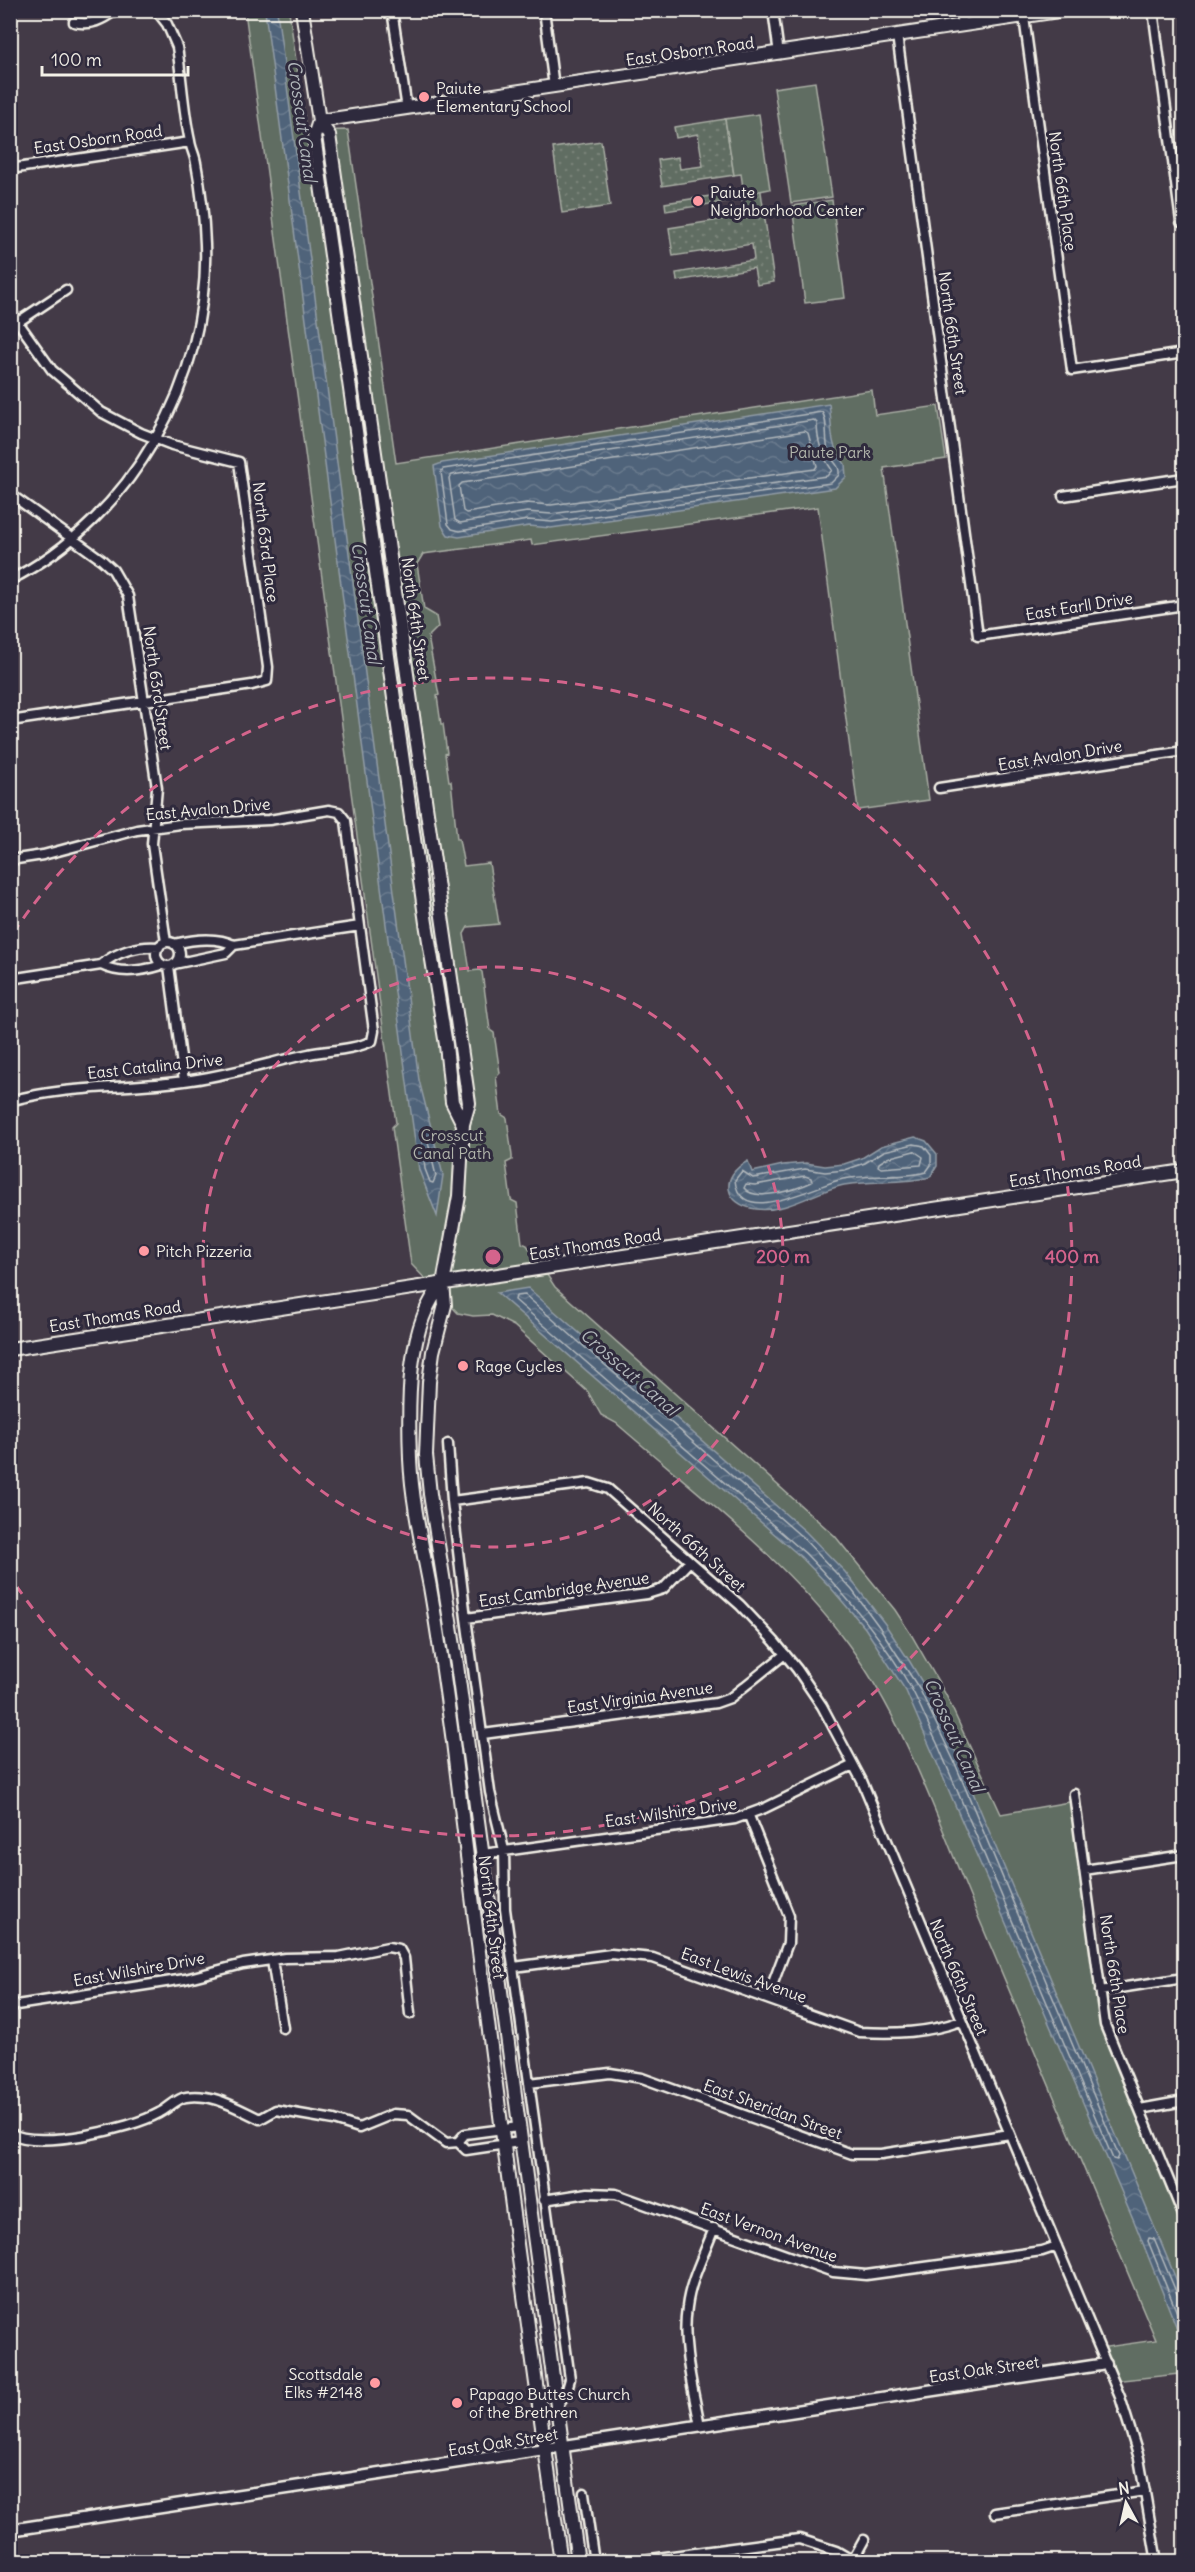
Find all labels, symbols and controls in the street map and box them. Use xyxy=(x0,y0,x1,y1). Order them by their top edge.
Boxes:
street label: East Osborn Road xyxy=(625,32,755,70)
scale bar xyxy=(42,39,188,77)
text: 100 m xyxy=(51,48,102,71)
water label: Crosscut Canal xyxy=(283,59,323,186)
place label: Paiute Elementary School xyxy=(436,78,571,116)
marker: Paiute Elementary School xyxy=(417,90,431,104)
street label: East Osborn Road xyxy=(33,120,163,158)
street label: North 66th Place xyxy=(1045,130,1081,252)
place label: Paiute Neighborhood Center xyxy=(710,182,865,220)
marker: Paiute Neighborhood Center xyxy=(691,194,705,208)
street label: North 66th Street xyxy=(934,270,972,397)
park label: Paiute Park xyxy=(789,442,871,462)
street label: North 63rd Place xyxy=(249,480,283,604)
water label: Crosscut Canal xyxy=(347,541,387,668)
street label: North 64th Street xyxy=(397,556,435,683)
street label: East Earll Drive xyxy=(1024,588,1134,624)
street label: North 63rd Street xyxy=(139,624,177,752)
street label: East Avalon Drive xyxy=(997,735,1123,775)
street label: East Avalon Drive xyxy=(145,794,271,824)
street label: East Catalina Drive xyxy=(86,1049,224,1083)
park label: Crosscut Canal Path xyxy=(413,1125,491,1163)
street label: East Thomas Road xyxy=(1008,1151,1142,1191)
street label: East Thomas Road xyxy=(528,1224,662,1264)
place label: Pitch Pizzeria xyxy=(156,1241,252,1261)
marker: Pitch Pizzeria xyxy=(137,1244,151,1258)
text: 200 m xyxy=(756,1245,810,1268)
text: 400 m xyxy=(1045,1245,1099,1268)
centre of rings xyxy=(483,1247,503,1267)
street label: East Thomas Road xyxy=(48,1296,182,1336)
water label: Crosscut Canal xyxy=(576,1323,685,1422)
place label: Rage Cycles xyxy=(475,1356,563,1376)
marker: Rage Cycles xyxy=(456,1359,470,1373)
street label: North 66th Street xyxy=(644,1498,750,1596)
street label: East Cambridge Avenue xyxy=(478,1567,650,1611)
water label: Crosscut Canal xyxy=(919,1674,991,1798)
street label: East Virginia Avenue xyxy=(566,1677,714,1717)
street label: East Wilshire Drive xyxy=(604,1793,738,1831)
street label: North 64th Street xyxy=(474,1854,510,1981)
street label: North 66th Place xyxy=(1096,1913,1134,2035)
street label: North 66th Street xyxy=(925,1916,993,2039)
street label: East Lewis Avenue xyxy=(678,1943,810,2007)
street label: East Wilshire Drive xyxy=(72,1948,206,1990)
street label: East Sheridan Street xyxy=(701,2075,846,2144)
street label: East Vernon Avenue xyxy=(698,2198,840,2266)
street label: East Oak Street xyxy=(928,2351,1041,2387)
place label: Scottsdale Elks #2148 xyxy=(284,2364,363,2402)
marker: Scottsdale Elks #2148 xyxy=(368,2376,382,2390)
place label: Papago Buttes Church of the Brethren xyxy=(469,2384,630,2422)
marker: Papago Buttes Church of the Brethren xyxy=(450,2396,464,2410)
street label: East Oak Street xyxy=(447,2423,560,2461)
north arrow xyxy=(1096,2473,1156,2533)
text: N xyxy=(1117,2477,1131,2499)

